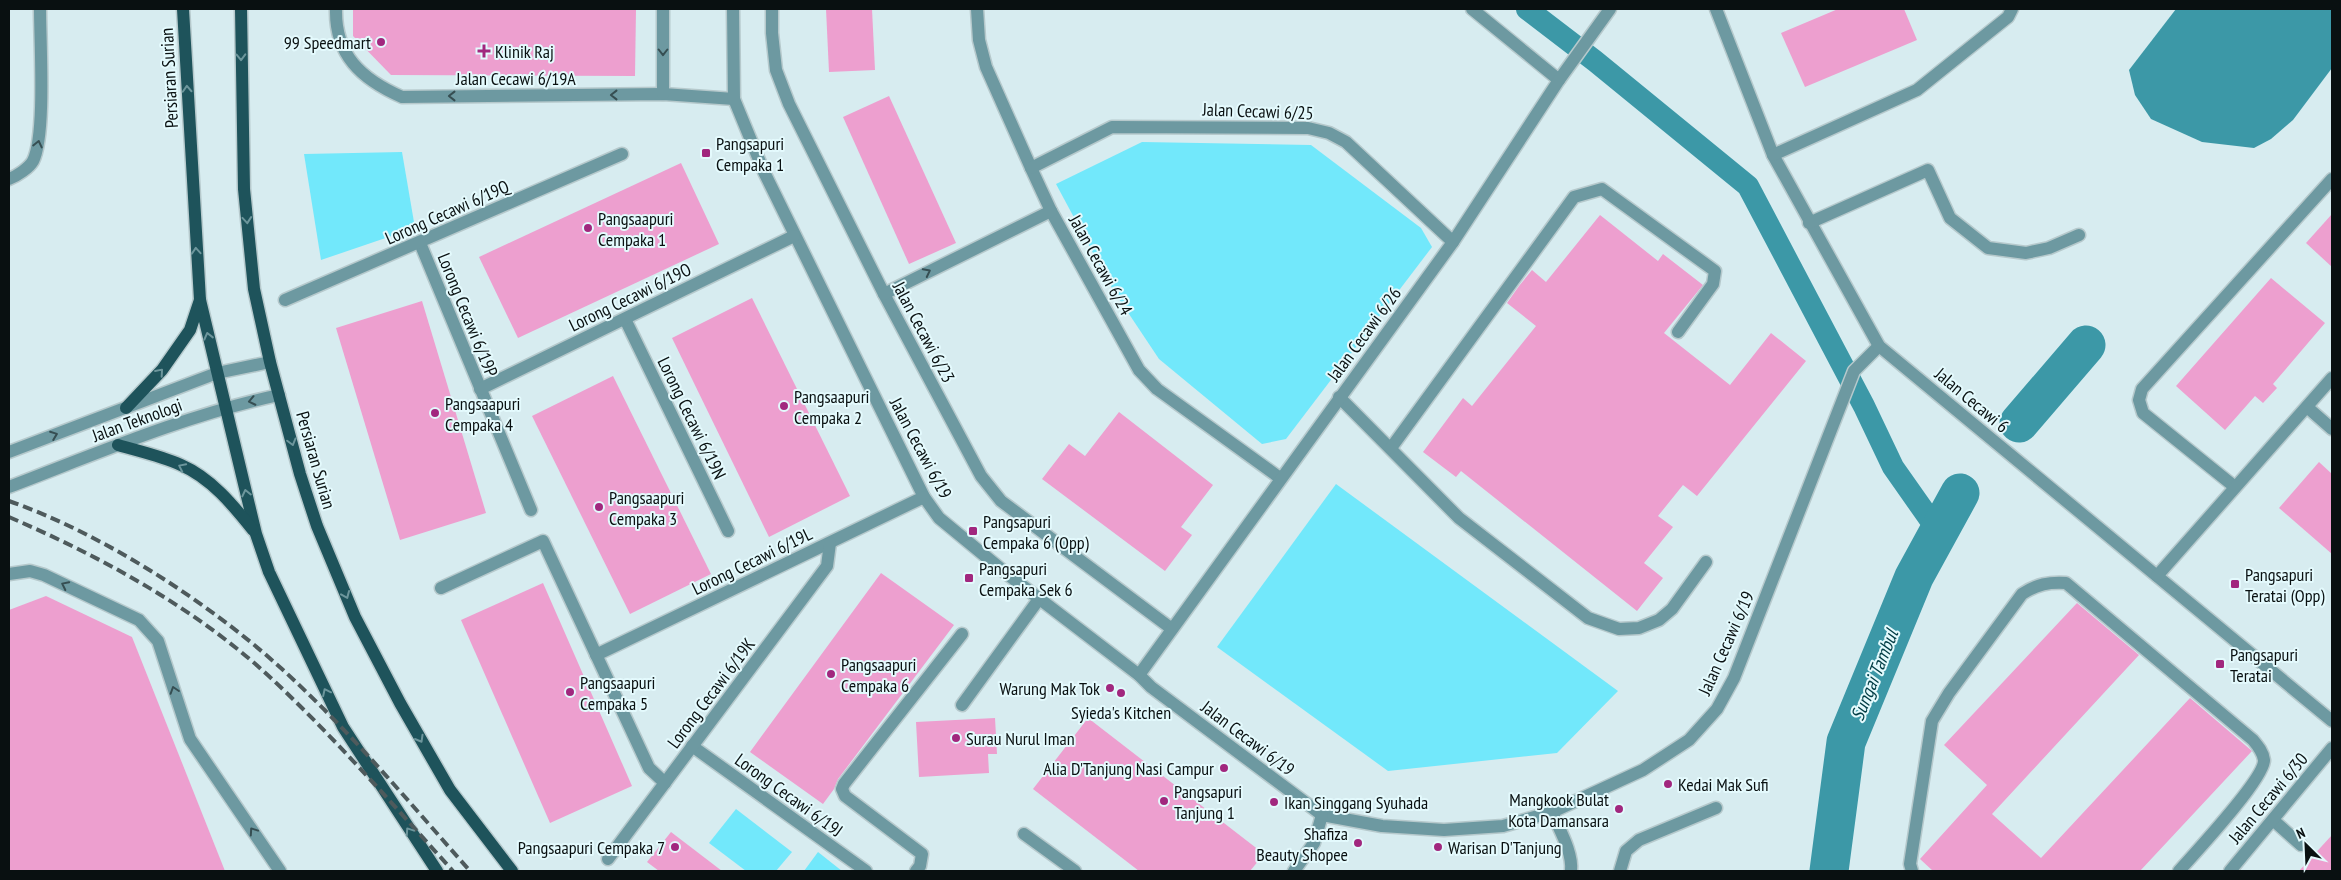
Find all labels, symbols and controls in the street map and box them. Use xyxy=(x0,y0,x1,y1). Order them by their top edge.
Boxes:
street label: Persiaran Surian xyxy=(155,27,183,129)
place label: 99 Speedmart xyxy=(284,31,371,54)
marker: 99 Speedmart xyxy=(375,36,387,48)
place label: Klinik Raj xyxy=(495,40,554,63)
marker: Klinik Raj xyxy=(477,44,491,58)
one-way arrow xyxy=(658,48,668,56)
one-way arrow xyxy=(236,54,246,62)
street label: Jalan Cecawi 6/19A xyxy=(455,67,576,90)
one-way arrow xyxy=(181,85,192,93)
one-way arrow xyxy=(610,90,618,100)
one-way arrow xyxy=(447,91,455,101)
street label: Jalan Cecawi 6/25 xyxy=(1201,98,1314,124)
place label: Pangsapuri Cempaka 1 xyxy=(716,132,784,176)
one-way arrow xyxy=(32,139,43,148)
marker: Pangsapuri Cempaka 1 xyxy=(700,147,712,159)
street label: Lorong Cecawi 6/19Q xyxy=(382,174,514,250)
place label: Pangsaapuri Cempaka 1 xyxy=(598,207,673,251)
street label: Jalan Cecawi 6/24 xyxy=(1063,210,1138,319)
one-way arrow xyxy=(241,216,252,224)
marker: Pangsaapuri Cempaka 1 xyxy=(582,222,594,234)
one-way arrow xyxy=(191,247,202,255)
street label: Lorong Cecawi 6/19P xyxy=(433,250,503,380)
street label: Lorong Cecawi 6/19O xyxy=(565,257,695,337)
one-way arrow xyxy=(922,268,931,278)
street label: Jalan Cecawi 6/23 xyxy=(887,277,960,387)
street label: Jalan Cecawi 6/26 xyxy=(1321,282,1406,387)
one-way arrow xyxy=(204,333,214,341)
street label: Lorong Cecawi 6/19N xyxy=(653,353,731,483)
street label: Jalan Cecawi 6 xyxy=(1929,362,2014,438)
one-way arrow xyxy=(154,369,162,378)
place label: Pangsaapuri Cempaka 2 xyxy=(794,385,869,429)
place label: Pangsaapuri Cempaka 4 xyxy=(445,392,520,436)
street label: Jalan Teknologi xyxy=(88,393,185,447)
street label: Jalan Cecawi 6/19 xyxy=(884,393,957,503)
one-way arrow xyxy=(248,395,257,406)
marker: Pangsaapuri Cempaka 2 xyxy=(778,400,790,412)
marker: Pangsaapuri Cempaka 4 xyxy=(429,407,441,419)
street label: Persiaran Surian xyxy=(291,409,341,511)
one-way arrow xyxy=(49,431,58,441)
one-way arrow xyxy=(286,437,296,445)
one-way arrow xyxy=(179,463,188,473)
place label: Pangsaapuri Cempaka 3 xyxy=(609,486,684,530)
one-way arrow xyxy=(241,489,252,498)
marker: Pangsaapuri Cempaka 3 xyxy=(593,501,605,513)
place label: Pangsapuri Cempaka 6 (Opp) xyxy=(983,510,1090,554)
street label: Lorong Cecawi 6/19L xyxy=(688,522,816,600)
marker: Pangsapuri Cempaka 6 (Opp) xyxy=(967,525,979,537)
place label: Pangsapuri Cempaka Sek 6 xyxy=(979,557,1073,601)
place label: Pangsapuri Teratai (Opp) xyxy=(2245,563,2325,607)
marker: Pangsapuri Cempaka Sek 6 xyxy=(963,572,975,584)
marker: Pangsapuri Teratai (Opp) xyxy=(2229,578,2241,590)
one-way arrow xyxy=(61,581,70,591)
street label: Jalan Cecawi 6/19 xyxy=(1692,588,1759,699)
one-way arrow xyxy=(339,590,350,599)
water label: Sungai Tambul xyxy=(1845,625,1904,724)
street label: Lorong Cecawi 6/19K xyxy=(662,633,760,753)
place label: Pangsapuri Teratai xyxy=(2230,643,2298,687)
place label: Pangsaapuri Cempaka 6 xyxy=(841,653,916,697)
marker: Pangsapuri Teratai xyxy=(2214,658,2226,670)
marker: Pangsaapuri Cempaka 6 xyxy=(825,668,837,680)
place label: Pangsaapuri Cempaka 5 xyxy=(580,671,655,715)
place label: Warung Mak Tok xyxy=(1000,677,1100,700)
marker: Warung Mak Tok xyxy=(1104,682,1116,694)
one-way arrow xyxy=(170,686,180,695)
marker: Pangsaapuri Cempaka 5 xyxy=(564,686,576,698)
marker: Syieda's Kitchen xyxy=(1115,687,1127,699)
one-way arrow xyxy=(322,688,332,697)
street label: Jalan Cecawi 6/19 xyxy=(1196,695,1299,781)
place label: Syieda's Kitchen xyxy=(1071,701,1171,724)
place label: Surau Nurul Iman xyxy=(966,727,1075,750)
marker: Surau Nurul Iman xyxy=(950,732,962,744)
one-way arrow xyxy=(414,734,424,743)
street label: Lorong Cecawi 6/19J xyxy=(731,748,847,842)
street label: Jalan Cecawi 6/30 xyxy=(2223,748,2313,849)
place label: Alia D'Tanjung Nasi Campur xyxy=(1043,757,1214,780)
marker: Alia D'Tanjung Nasi Campur xyxy=(1218,762,1230,774)
place label: Kedai Mak Sufi xyxy=(1678,773,1769,796)
marker: Kedai Mak Sufi xyxy=(1662,778,1674,790)
place label: Pangsapuri Tanjung 1 xyxy=(1174,780,1242,824)
place label: Mangkook Bulat Kota Damansara xyxy=(1508,788,1609,832)
place label: Ikan Singgang Syuhada xyxy=(1284,791,1428,814)
marker: Pangsapuri Tanjung 1 xyxy=(1158,795,1170,807)
marker: Ikan Singgang Syuhada xyxy=(1268,796,1280,808)
marker: Mangkook Bulat Kota Damansara xyxy=(1613,803,1625,815)
north arrow xyxy=(2281,820,2331,870)
place label: Shafiza Beauty Shopee xyxy=(1256,822,1348,866)
text: N xyxy=(2294,823,2308,843)
one-way arrow xyxy=(249,827,259,836)
one-way arrow xyxy=(406,827,415,837)
place label: Pangsaapuri Cempaka 7 xyxy=(518,836,665,859)
place label: Warisan D'Tanjung xyxy=(1448,836,1562,859)
marker: Shafiza Beauty Shopee xyxy=(1352,837,1364,849)
marker: Pangsaapuri Cempaka 7 xyxy=(669,841,681,853)
marker: Warisan D'Tanjung xyxy=(1432,841,1444,853)

